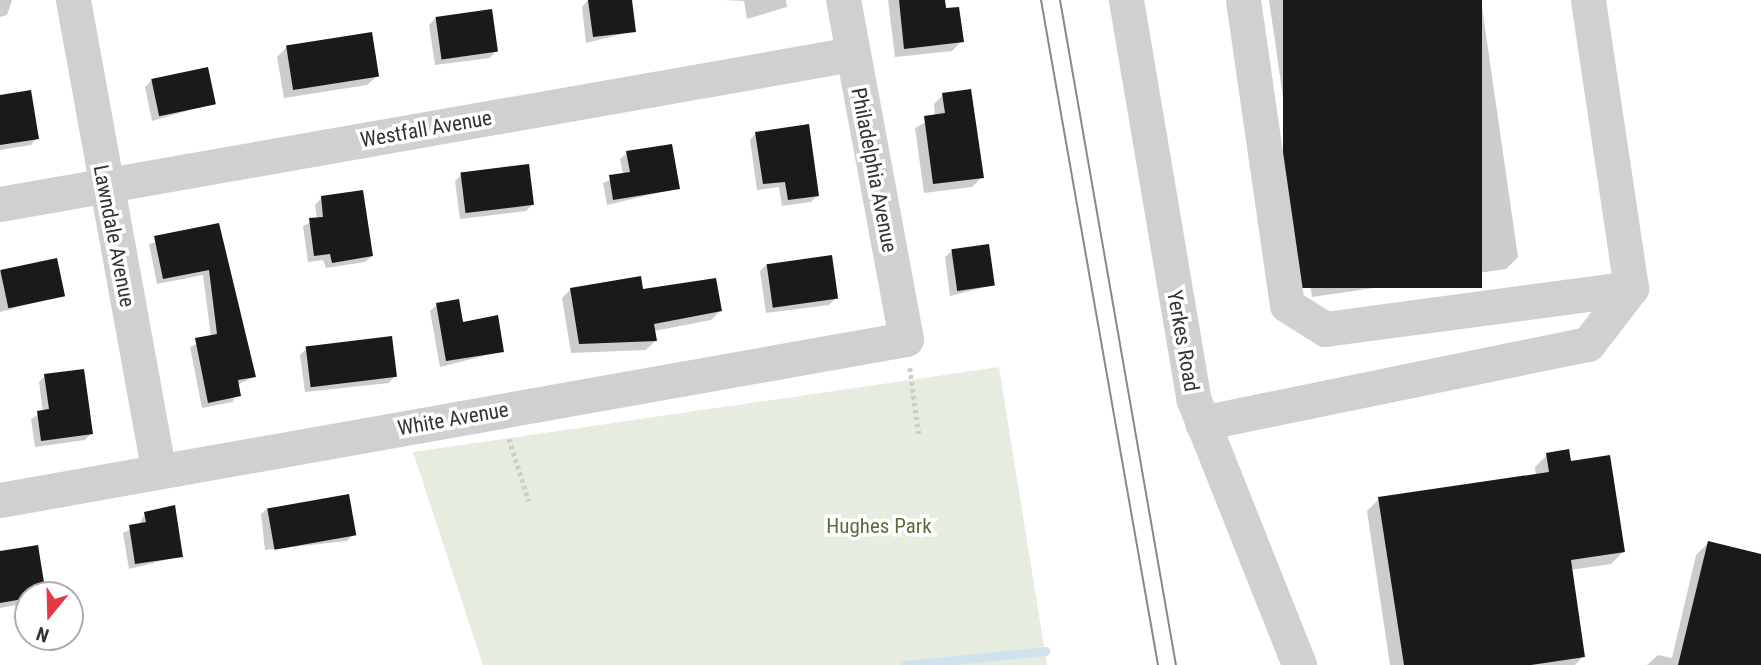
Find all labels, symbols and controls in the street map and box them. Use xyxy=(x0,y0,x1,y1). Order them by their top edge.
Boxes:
street label: Philadelphia Avenue xyxy=(846,86,902,254)
street label: Westfall Avenue xyxy=(358,105,494,153)
street label: Lawndale Avenue xyxy=(88,163,140,309)
street label: Yerkes Road xyxy=(1162,288,1204,394)
street label: White Avenue xyxy=(396,397,510,441)
park label: Hughes Park xyxy=(826,513,932,539)
north arrow xyxy=(14,581,84,651)
text: N xyxy=(33,622,52,647)

